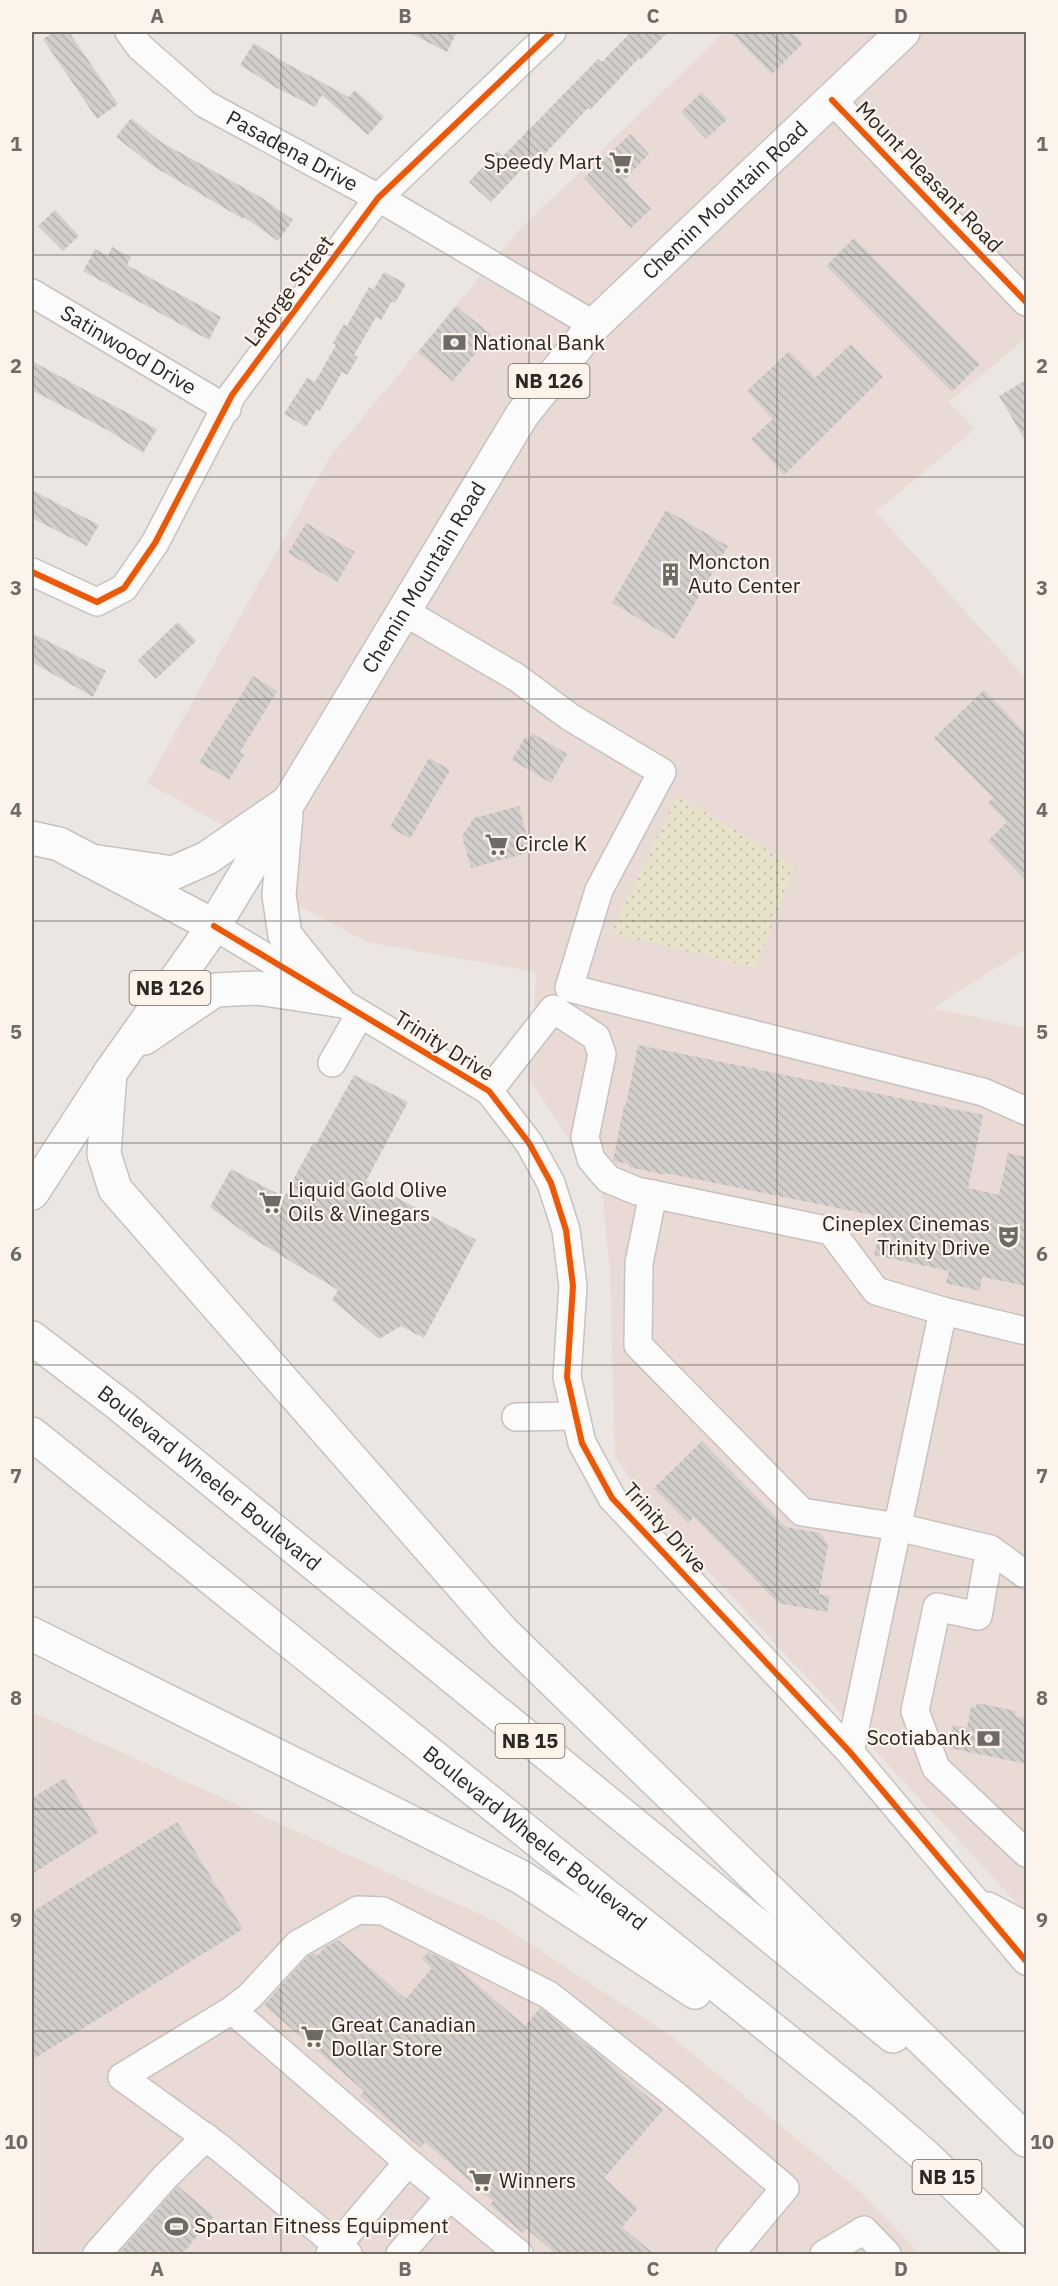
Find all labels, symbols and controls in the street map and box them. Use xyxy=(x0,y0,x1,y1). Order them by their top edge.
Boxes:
text: A xyxy=(150,2,164,29)
text: B xyxy=(398,2,412,29)
text: C xyxy=(646,2,660,29)
text: D xyxy=(894,2,908,29)
street label: Mount Pleasant Road xyxy=(850,95,1009,258)
street label: Pasadena Drive xyxy=(222,103,363,197)
street label: Chemin Mountain Road xyxy=(636,114,814,285)
text: 1 xyxy=(10,130,22,157)
text: 1 xyxy=(1036,130,1048,157)
place label: Speedy Mart xyxy=(484,147,602,175)
supermarket icon: Speedy Mart xyxy=(607,149,633,175)
street label: Laforge Street xyxy=(237,229,339,352)
street label: Satinwood Drive xyxy=(56,298,202,401)
place label: National Bank xyxy=(473,328,605,356)
bank icon: National Bank xyxy=(442,330,468,356)
text: 2 xyxy=(10,352,22,379)
text: 2 xyxy=(1036,352,1048,379)
road number: NB 126 xyxy=(508,364,590,398)
street label: Chemin Mountain Road xyxy=(355,476,492,678)
place label: Moncton Auto Center xyxy=(688,547,801,599)
building icon: Moncton Auto Center xyxy=(657,561,683,587)
text: 3 xyxy=(10,574,22,601)
text: 3 xyxy=(1036,574,1048,601)
text: 4 xyxy=(10,796,22,823)
text: 4 xyxy=(1036,796,1048,823)
place label: Circle K xyxy=(515,829,587,857)
supermarket icon: Circle K xyxy=(484,831,510,857)
road number: NB 126 xyxy=(130,971,210,1005)
street label: Trinity Drive xyxy=(389,1003,500,1087)
text: 5 xyxy=(10,1018,22,1045)
text: 5 xyxy=(1036,1018,1048,1045)
place label: Liquid Gold Olive Oils & Vinegars xyxy=(288,1175,447,1227)
supermarket icon: Liquid Gold Olive Oils & Vinegars xyxy=(257,1189,283,1215)
place label: Cineplex Cinemas Trinity Drive xyxy=(822,1209,990,1261)
theatre icon: Cineplex Cinemas Trinity Drive xyxy=(995,1223,1021,1249)
text: 6 xyxy=(10,1240,22,1267)
text: 6 xyxy=(1036,1240,1048,1267)
street label: Boulevard Wheeler Boulevard xyxy=(92,1378,327,1577)
text: 7 xyxy=(10,1462,22,1489)
text: 7 xyxy=(1036,1462,1048,1489)
street label: Trinity Drive xyxy=(618,1476,714,1579)
text: 8 xyxy=(10,1684,22,1711)
text: 8 xyxy=(1036,1684,1048,1711)
place label: Scotiabank xyxy=(866,1723,971,1751)
road number: NB 15 xyxy=(496,1724,564,1758)
bank icon: Scotiabank xyxy=(976,1725,1002,1751)
street label: Boulevard Wheeler Boulevard xyxy=(417,1739,653,1936)
text: 9 xyxy=(10,1906,22,1933)
text: 9 xyxy=(1036,1906,1048,1933)
place label: Great Canadian Dollar Store xyxy=(331,2010,476,2062)
supermarket icon: Great Canadian Dollar Store xyxy=(300,2024,326,2050)
text: 10 xyxy=(4,2128,28,2155)
text: 10 xyxy=(1030,2128,1054,2155)
road number: NB 15 xyxy=(912,2160,982,2194)
place label: Winners xyxy=(499,2166,576,2194)
supermarket icon: Winners xyxy=(468,2168,494,2194)
place label: Spartan Fitness Equipment xyxy=(194,2211,449,2239)
sports icon: Spartan Fitness Equipment xyxy=(163,2213,189,2239)
text: A xyxy=(150,2255,164,2282)
text: B xyxy=(398,2255,412,2282)
text: C xyxy=(646,2255,660,2282)
text: D xyxy=(894,2255,908,2282)

